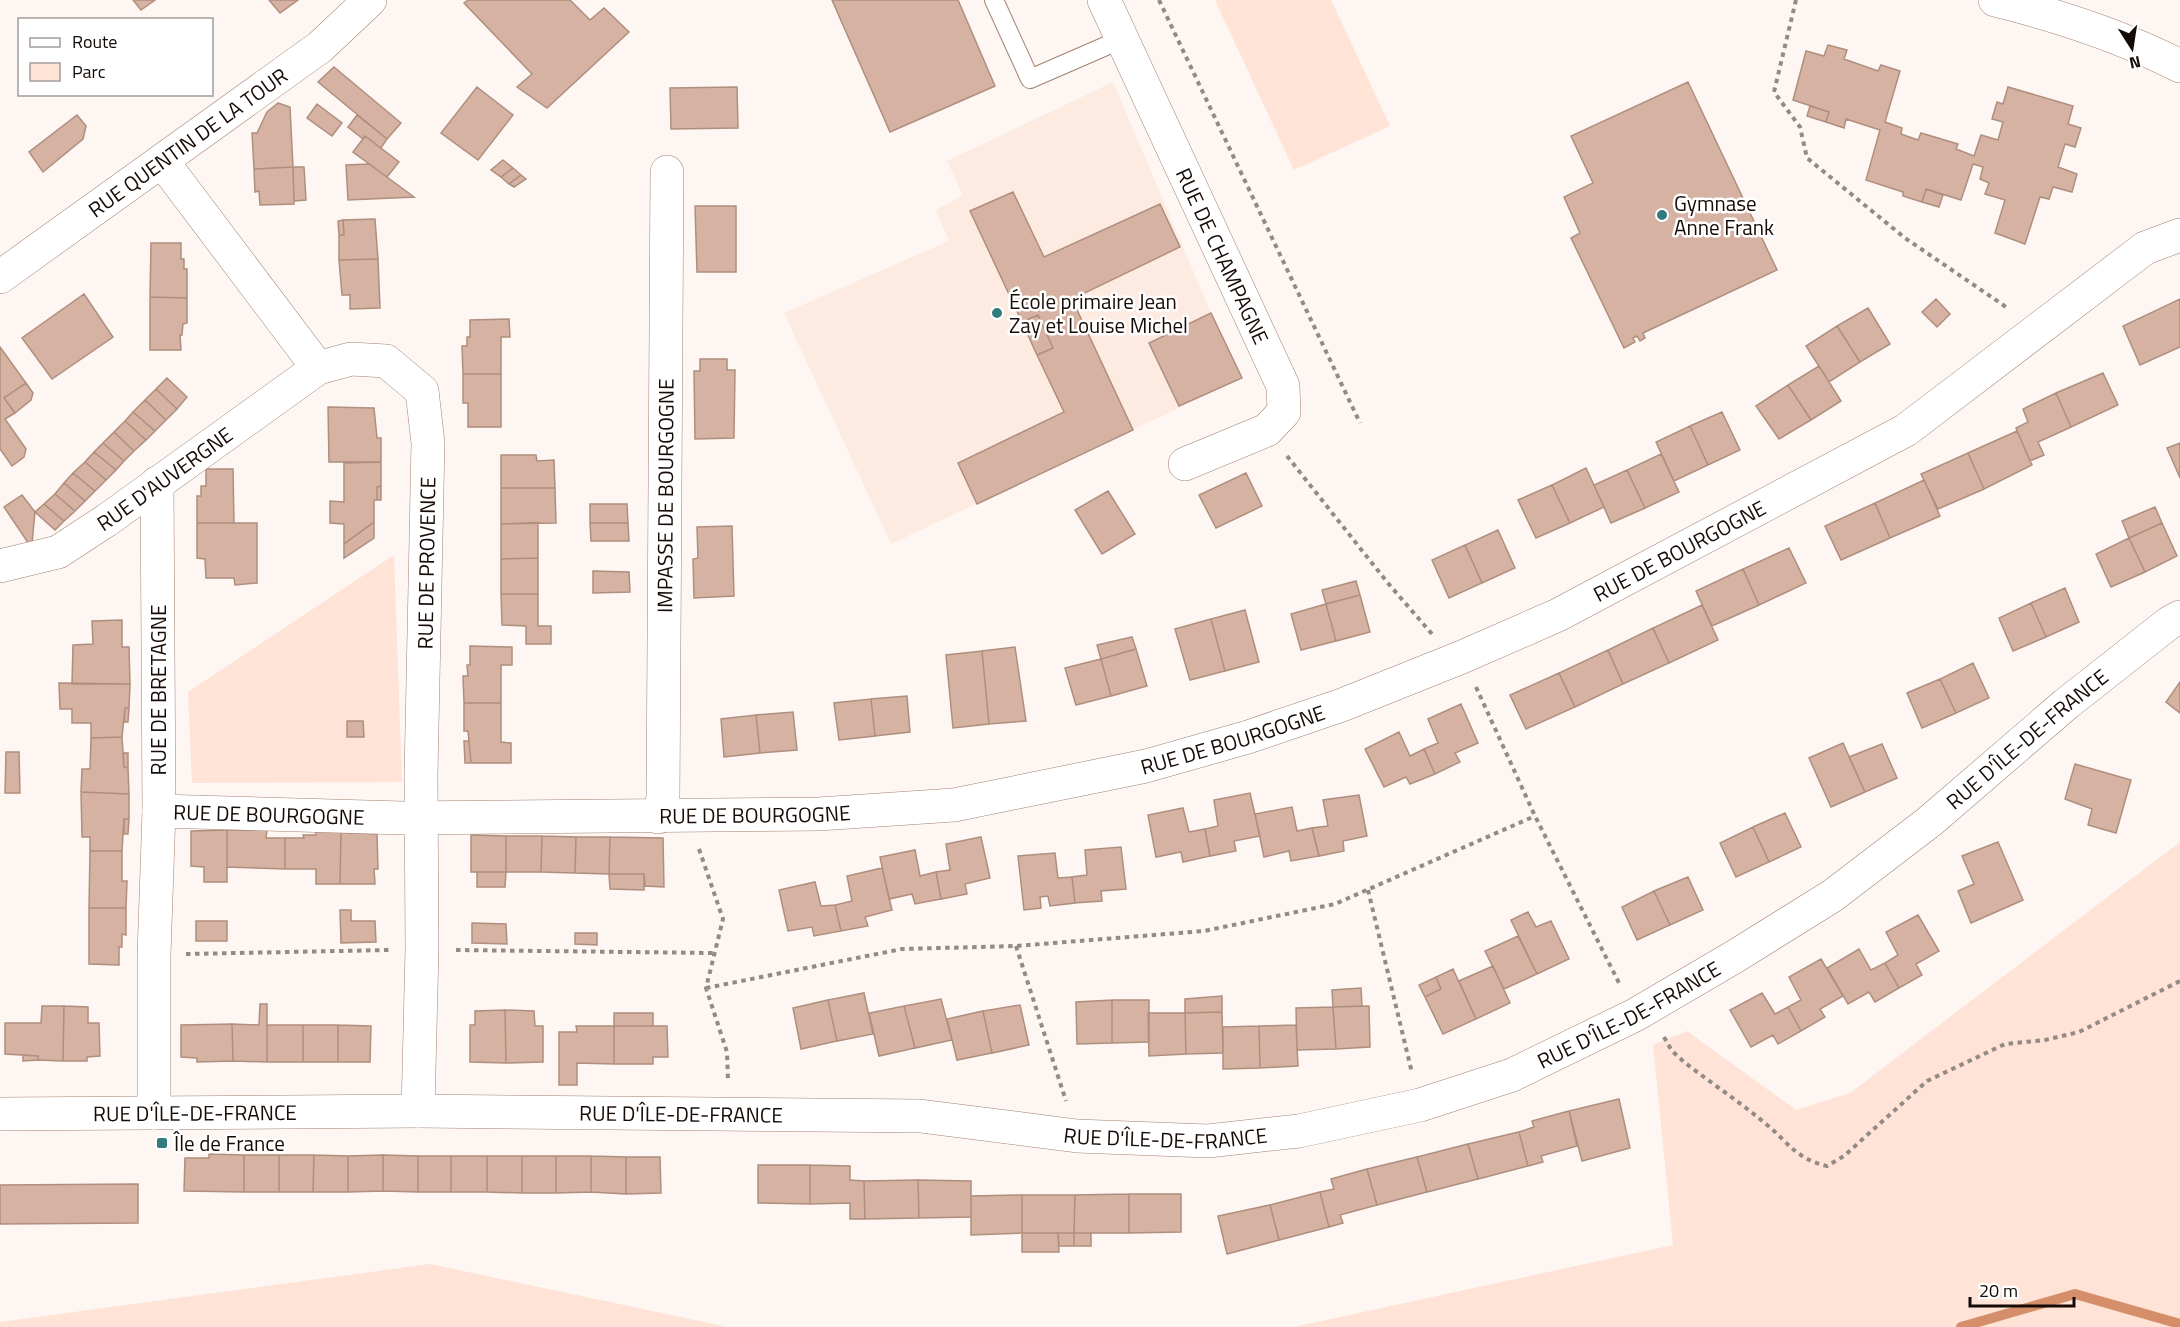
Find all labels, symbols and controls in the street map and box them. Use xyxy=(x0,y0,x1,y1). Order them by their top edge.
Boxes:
legend xyxy=(18,18,213,96)
north arrow xyxy=(2102,18,2162,78)
text: Route xyxy=(72,28,117,55)
text: N xyxy=(2127,50,2143,76)
text: Parc xyxy=(72,58,106,85)
street label: RUE QUENTIN DE LA TOUR xyxy=(81,59,294,225)
street label: RUE DE CHAMPAGNE xyxy=(1168,162,1277,349)
place label: Gymnase Anne Frank xyxy=(1674,187,1774,243)
marker: Gymnase Anne Frank xyxy=(1655,208,1669,222)
place label: École primaire Jean Zay et Louise Michel xyxy=(1009,285,1188,341)
marker: École primaire Jean Zay et Louise Michel xyxy=(990,306,1004,320)
street label: IMPASSE DE BOURGOGNE xyxy=(648,378,682,613)
street label: RUE D'AUVERGNE xyxy=(90,419,239,539)
street label: RUE DE PROVENCE xyxy=(408,476,444,650)
street label: RUE DE BOURGOGNE xyxy=(1587,492,1771,610)
street label: RUE DE BRETAGNE xyxy=(142,604,174,776)
street label: RUE D'ÎLE-DE-FRANCE xyxy=(1939,661,2115,817)
street label: RUE DE BOURGOGNE xyxy=(1137,696,1329,783)
street label: RUE DE BOURGOGNE xyxy=(173,795,365,833)
street label: RUE DE BOURGOGNE xyxy=(659,796,852,832)
street label: RUE D'ÎLE-DE-FRANCE xyxy=(1532,952,1726,1076)
street label: RUE D'ÎLE-DE-FRANCE xyxy=(93,1096,297,1129)
street label: RUE D'ÎLE-DE-FRANCE xyxy=(579,1097,783,1131)
street label: RUE D'ÎLE-DE-FRANCE xyxy=(1062,1118,1269,1157)
place label: Île de France xyxy=(173,1127,285,1159)
marker: Île de France xyxy=(155,1136,169,1150)
scale bar xyxy=(1970,1270,2074,1308)
text: 20 m xyxy=(1979,1277,2018,1304)

